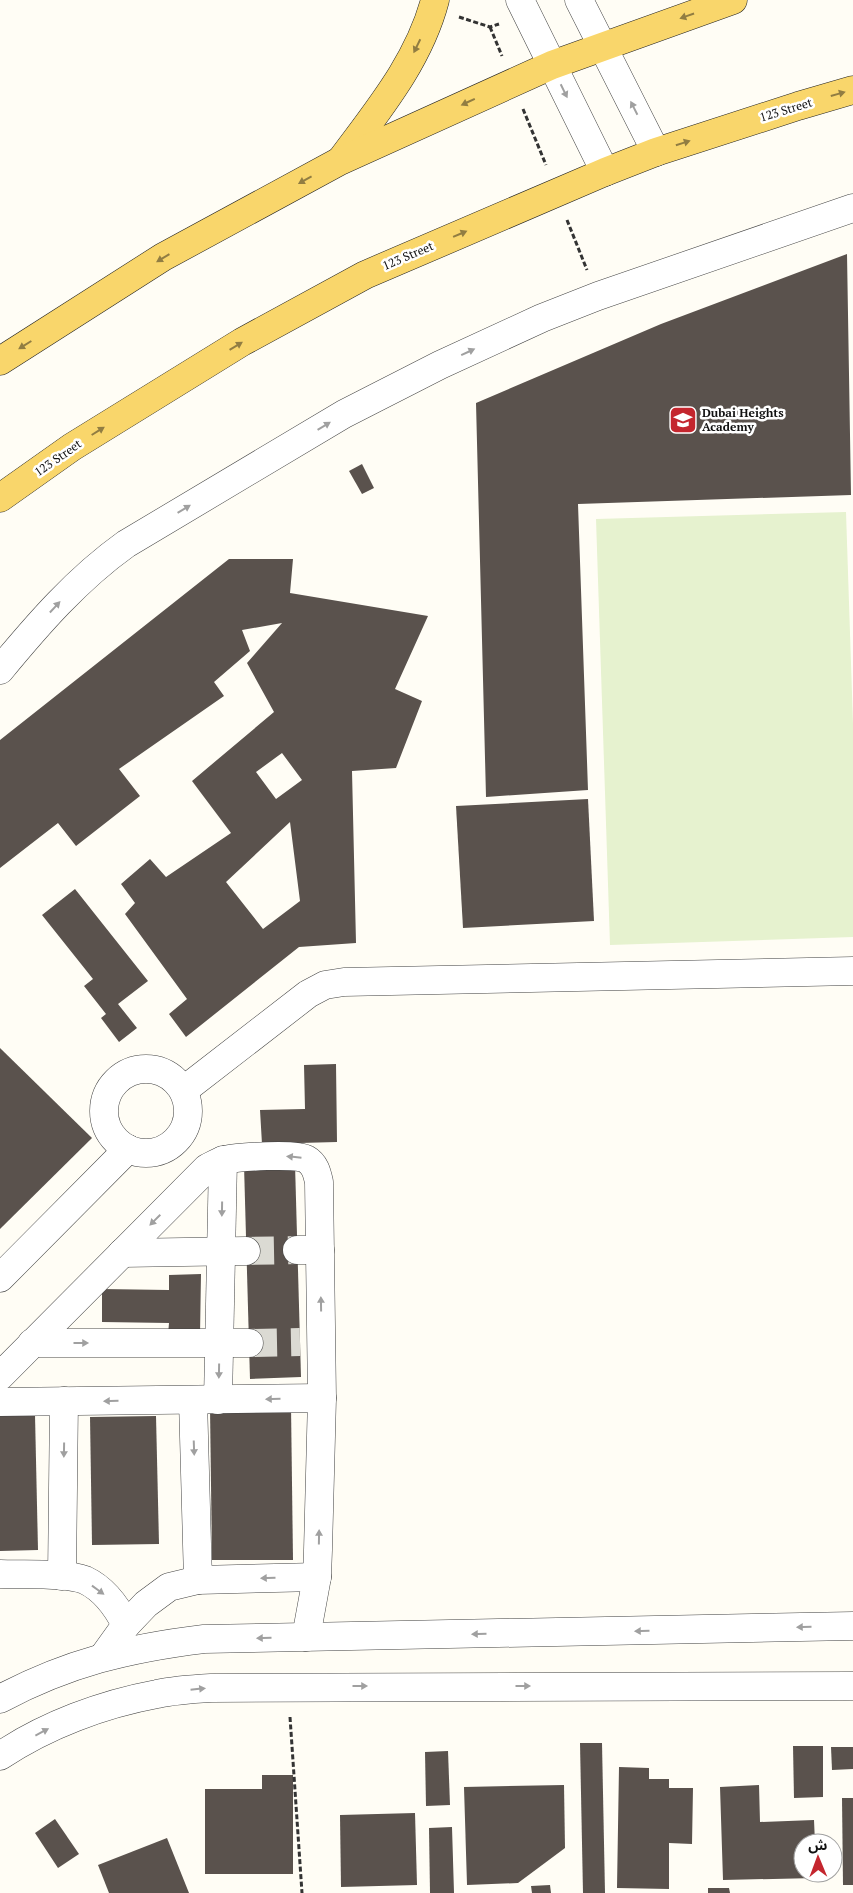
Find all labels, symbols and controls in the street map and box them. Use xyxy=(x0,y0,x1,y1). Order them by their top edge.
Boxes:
one-way arrow xyxy=(679,13,694,20)
one-way arrow xyxy=(413,38,422,53)
one-way arrow xyxy=(561,84,569,98)
one-way arrow xyxy=(831,90,846,98)
street label: 123 Street xyxy=(758,94,814,125)
one-way arrow xyxy=(461,99,475,107)
one-way arrow xyxy=(630,101,638,116)
one-way arrow xyxy=(676,139,691,146)
one-way arrow xyxy=(298,176,313,184)
one-way arrow xyxy=(453,230,467,238)
street label: 123 Street xyxy=(380,238,436,273)
one-way arrow xyxy=(156,253,169,262)
one-way arrow xyxy=(19,340,32,349)
one-way arrow xyxy=(230,341,243,350)
one-way arrow xyxy=(461,348,475,356)
school or university icon: Dubai Heights Academy xyxy=(668,405,698,435)
place label: Dubai Heights Academy xyxy=(702,405,784,434)
one-way arrow xyxy=(317,422,330,431)
one-way arrow xyxy=(91,426,104,435)
street label: 123 Street xyxy=(31,436,85,479)
one-way arrow xyxy=(177,505,190,514)
one-way arrow xyxy=(49,601,61,613)
one-way arrow xyxy=(285,1153,301,1161)
one-way arrow xyxy=(218,1201,226,1217)
one-way arrow xyxy=(149,1214,161,1226)
one-way arrow xyxy=(317,1296,325,1312)
one-way arrow xyxy=(73,1339,89,1347)
one-way arrow xyxy=(215,1364,223,1380)
one-way arrow xyxy=(265,1395,281,1403)
one-way arrow xyxy=(103,1397,119,1405)
one-way arrow xyxy=(190,1441,198,1457)
one-way arrow xyxy=(60,1442,68,1458)
one-way arrow xyxy=(315,1529,323,1545)
one-way arrow xyxy=(260,1574,276,1582)
one-way arrow xyxy=(91,1584,104,1595)
one-way arrow xyxy=(796,1623,812,1631)
one-way arrow xyxy=(634,1627,650,1635)
one-way arrow xyxy=(471,1630,487,1638)
one-way arrow xyxy=(256,1634,272,1642)
one-way arrow xyxy=(353,1682,369,1690)
one-way arrow xyxy=(515,1682,531,1690)
one-way arrow xyxy=(190,1685,206,1693)
one-way arrow xyxy=(36,1728,49,1737)
north arrow xyxy=(793,1833,843,1883)
text: ش xyxy=(808,1835,828,1854)

